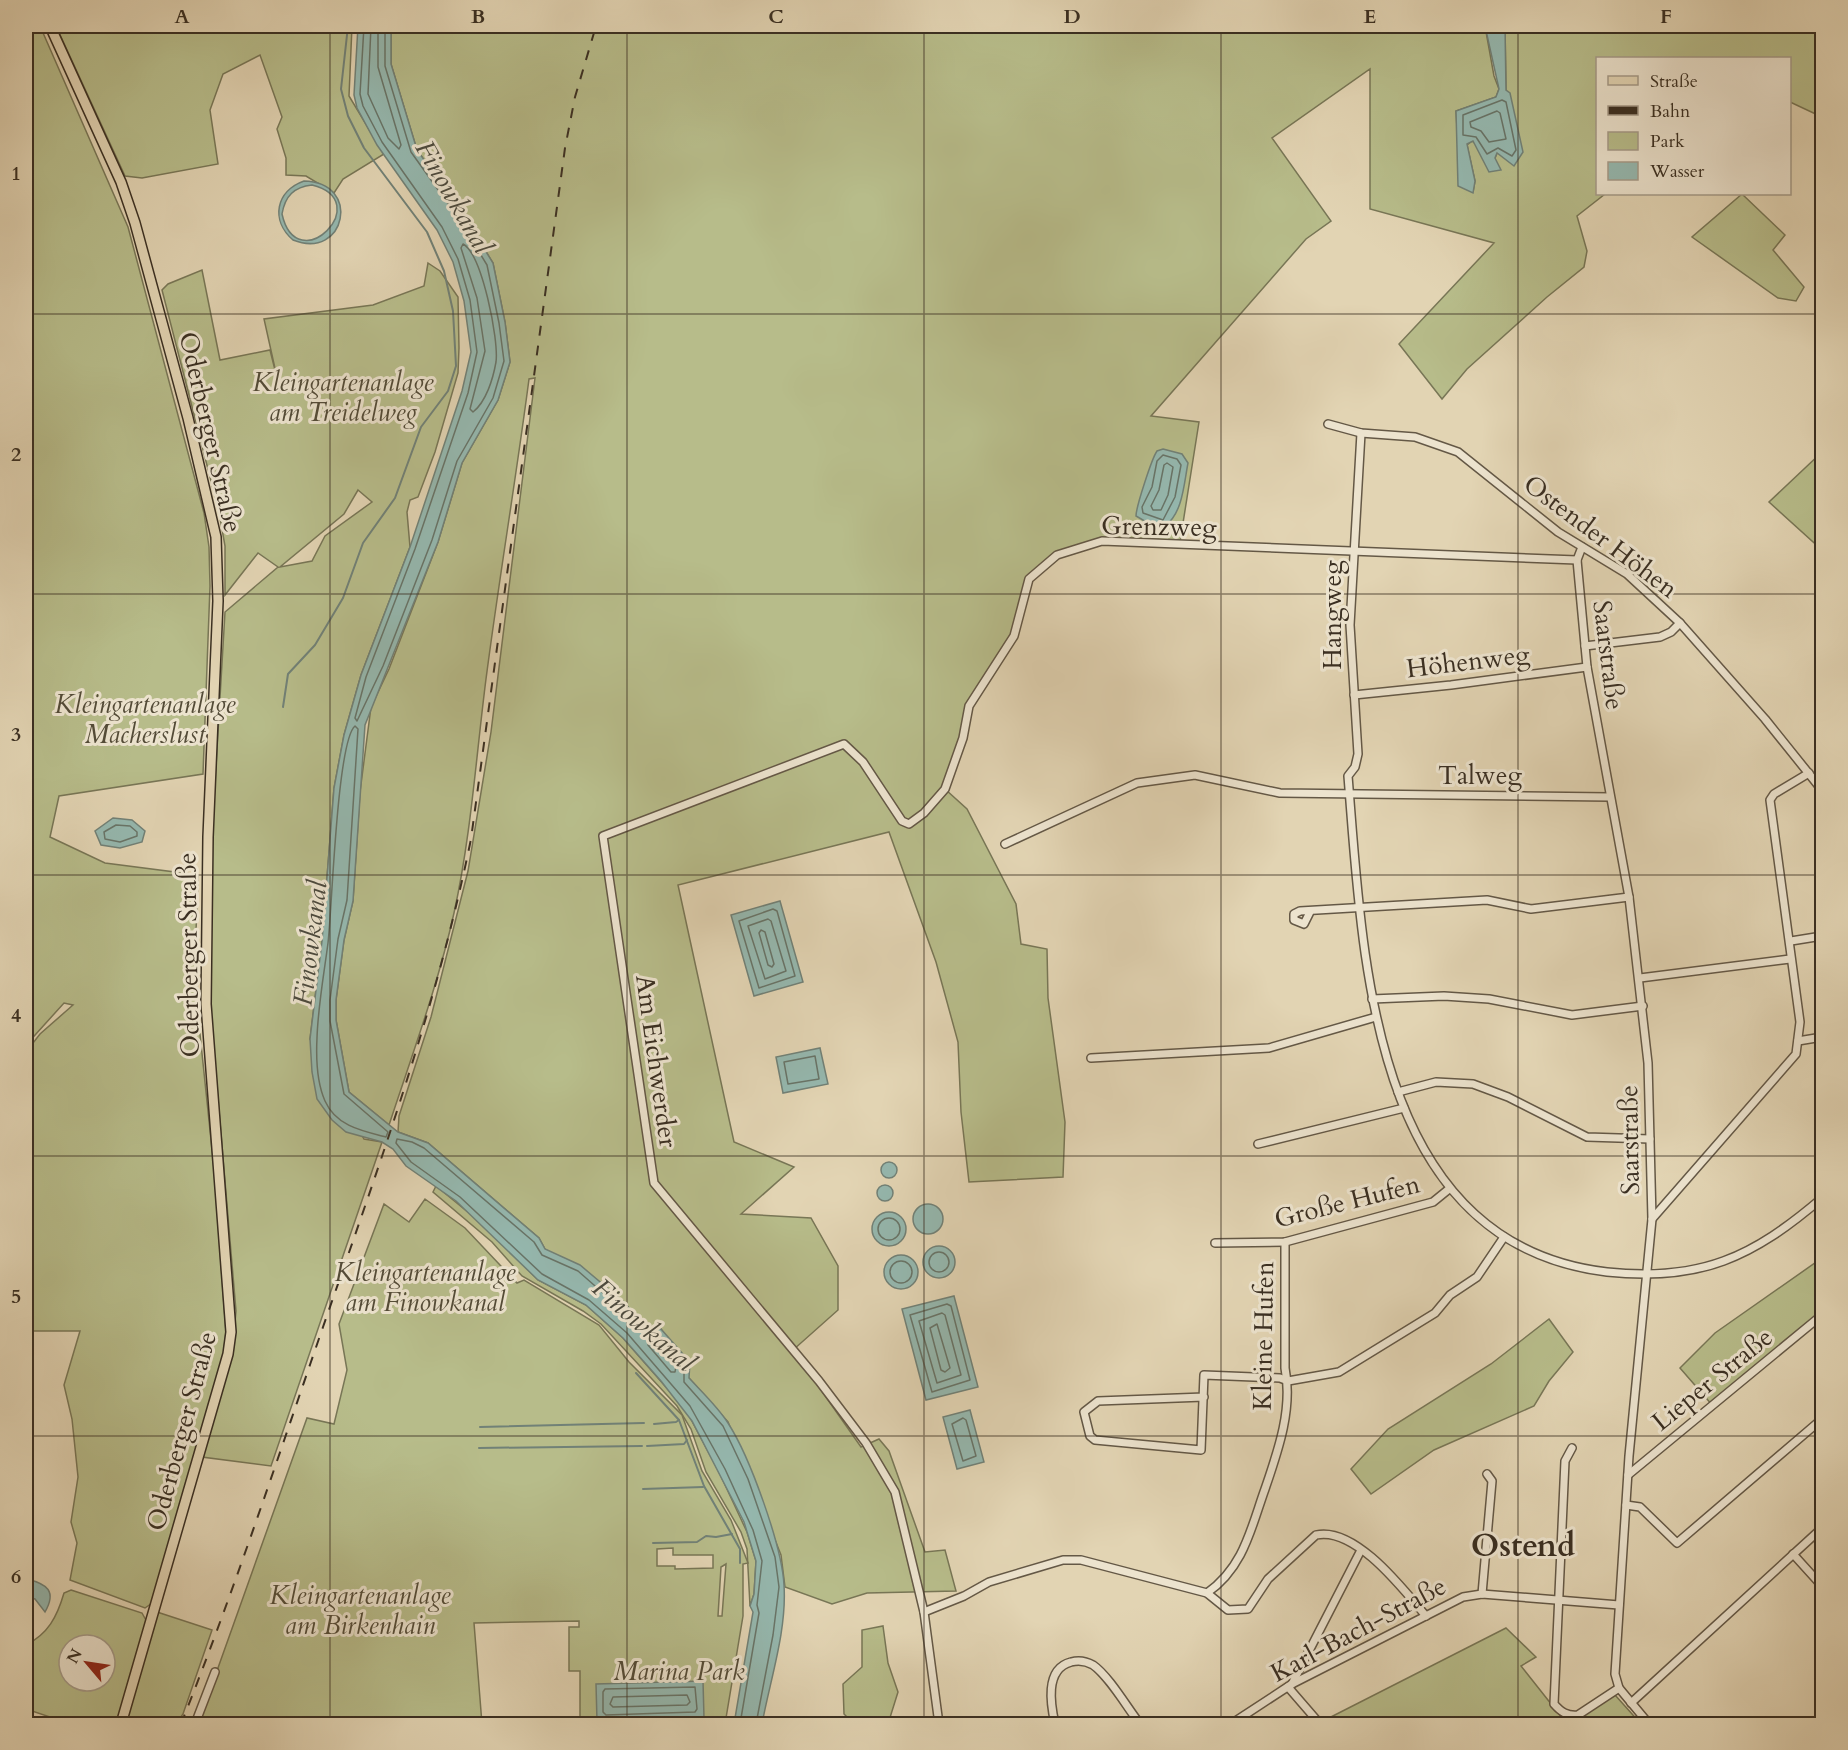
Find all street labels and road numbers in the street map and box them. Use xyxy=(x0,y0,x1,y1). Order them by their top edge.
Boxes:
street label: Oderberger Straße xyxy=(170,328,251,536)
street label: Ostender Höhen xyxy=(1516,467,1685,606)
street label: Grenzweg xyxy=(1101,508,1217,545)
street label: Hangweg xyxy=(1315,560,1350,670)
street label: Saarstraße xyxy=(1584,598,1633,712)
street label: Höhenweg xyxy=(1404,637,1532,686)
street label: Talweg xyxy=(1438,758,1522,793)
street label: Oderberger Straße xyxy=(169,852,208,1058)
street label: Am Eichwerder xyxy=(627,972,686,1150)
street label: Saarstraße xyxy=(1611,1085,1648,1195)
street label: Große Hufen xyxy=(1271,1166,1424,1236)
street label: Kleine Hufen xyxy=(1245,1261,1282,1411)
street label: Lieper Straße xyxy=(1644,1320,1780,1439)
street label: Oderberger Straße xyxy=(138,1328,225,1535)
street label: Karl-Bach-Straße xyxy=(1264,1568,1452,1690)

